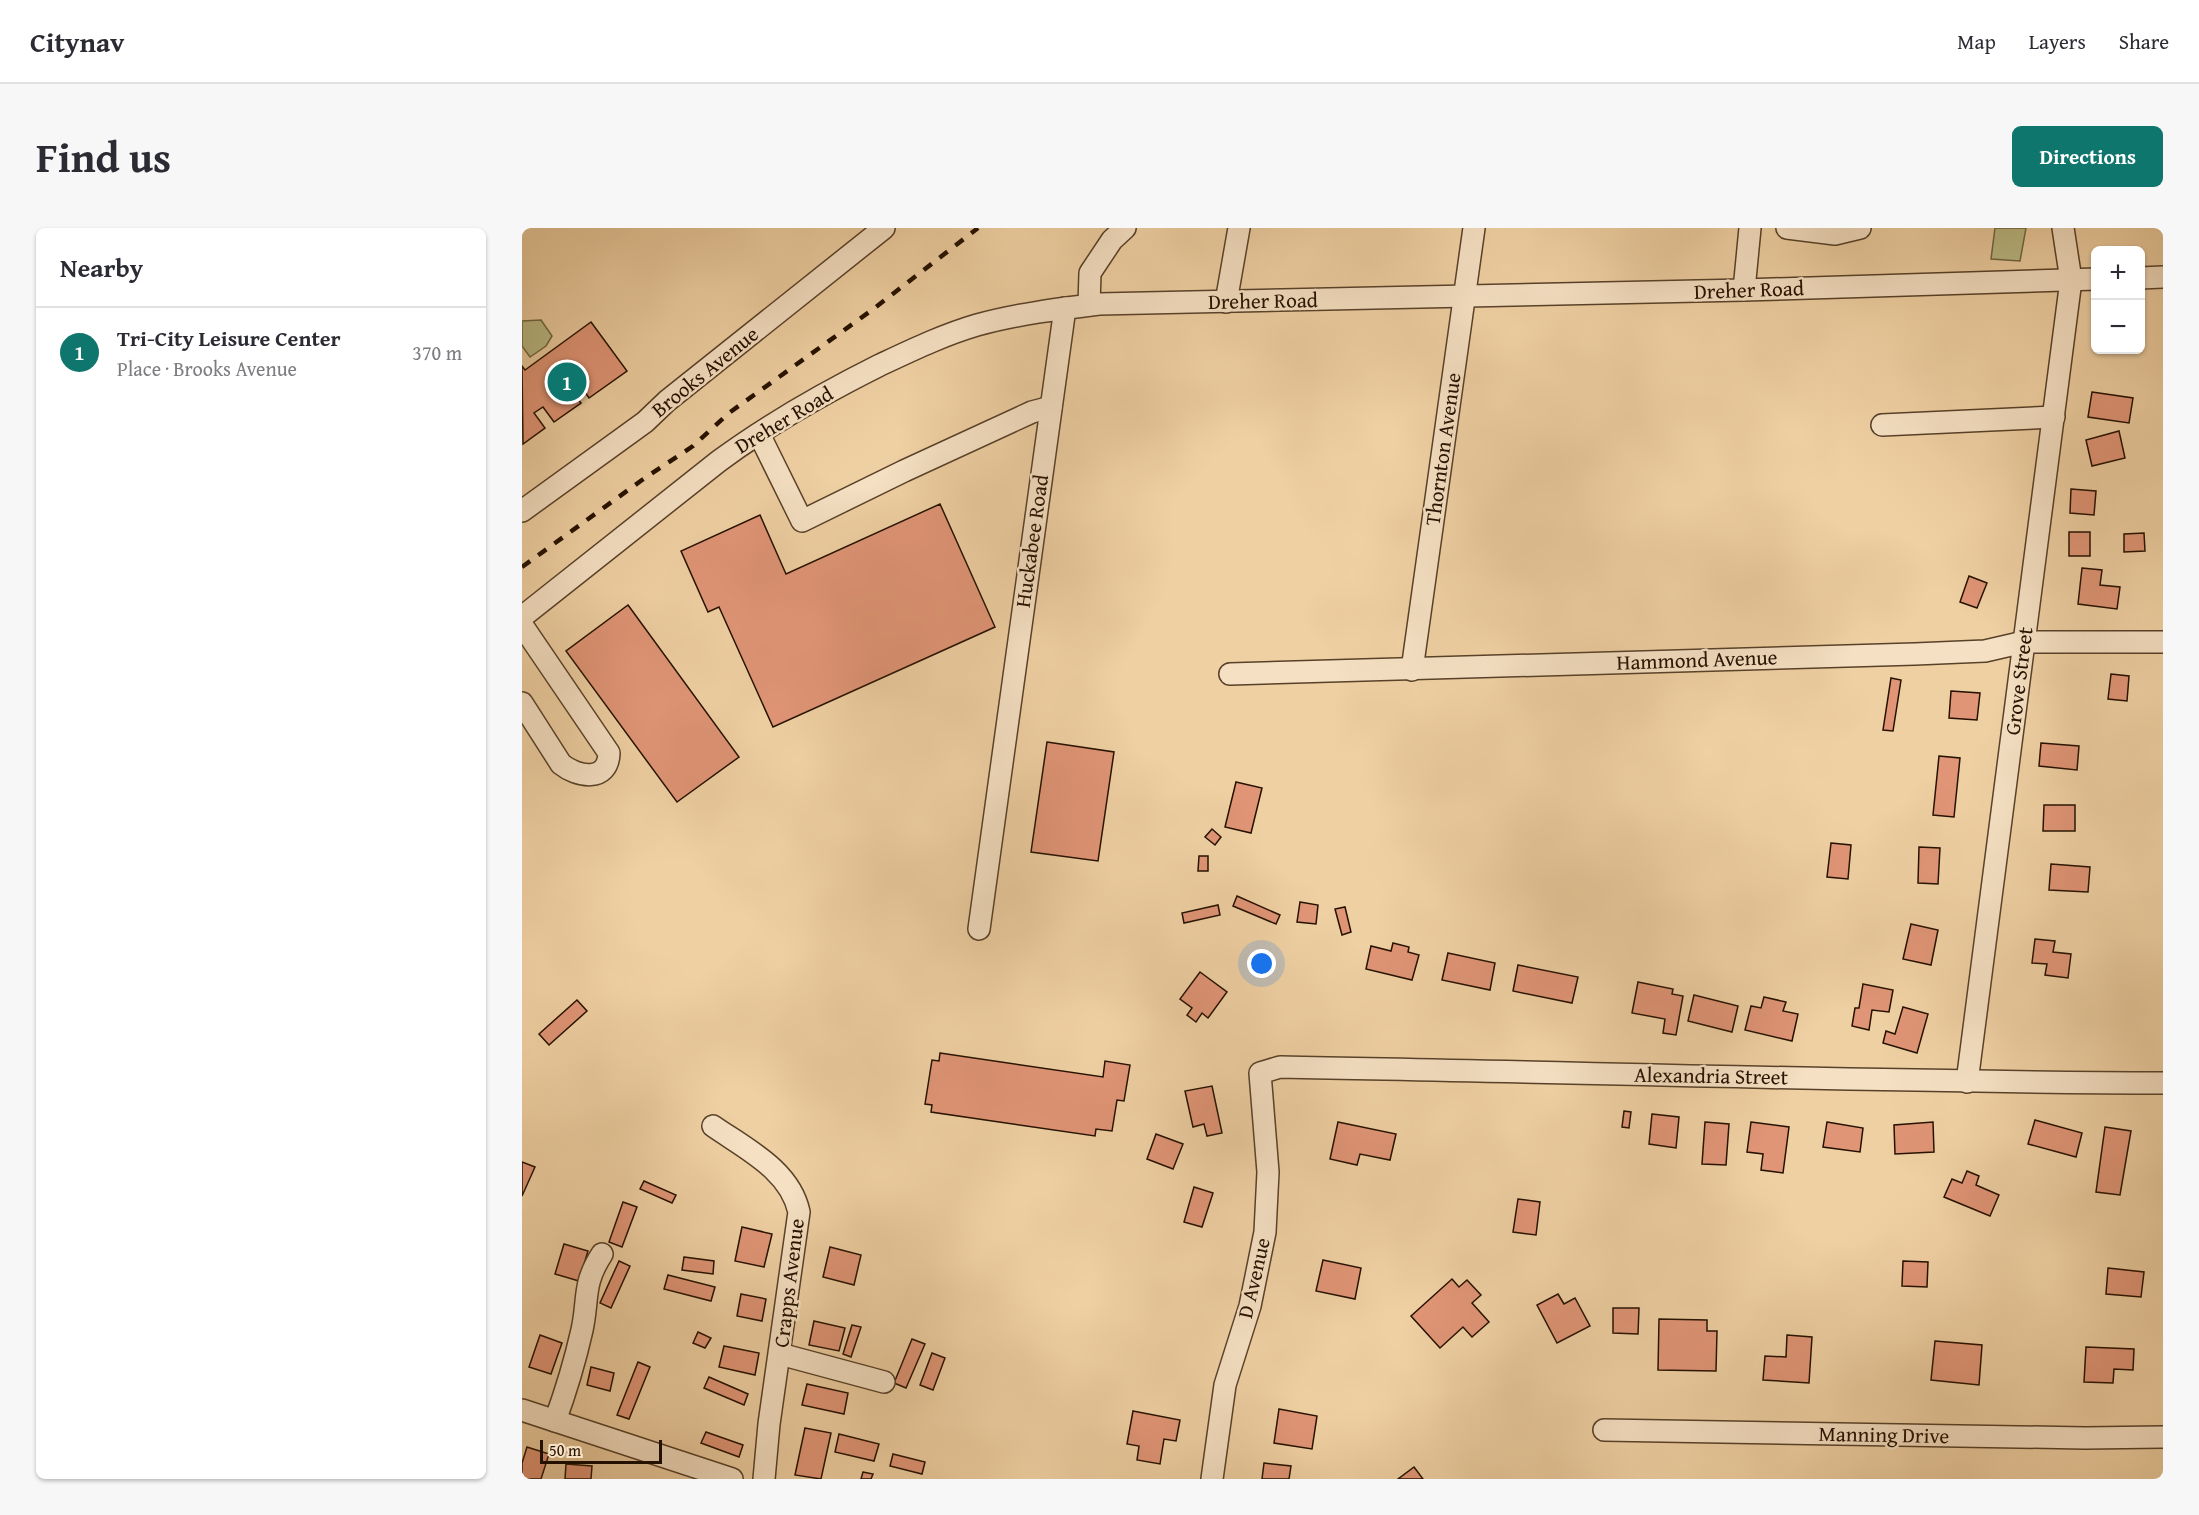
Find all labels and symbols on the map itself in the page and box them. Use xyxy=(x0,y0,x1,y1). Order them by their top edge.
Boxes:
street label: Dreher Road xyxy=(1694,272,1805,307)
street label: Dreher Road xyxy=(1208,284,1319,317)
street label: Brooks Avenue xyxy=(644,319,765,425)
pin: 1 xyxy=(548,360,586,404)
street label: Thornton Avenue xyxy=(1416,370,1469,527)
street label: Dreher Road xyxy=(729,378,839,461)
street label: Huckabee Road xyxy=(1007,472,1056,609)
street label: Grove Street xyxy=(1997,625,2041,737)
street label: Hammond Avenue xyxy=(1616,641,1778,678)
your location xyxy=(1247,949,1276,978)
street label: Alexandria Street xyxy=(1634,1059,1789,1092)
street label: Crapps Avenue xyxy=(765,1216,812,1349)
street label: D Avenue xyxy=(1229,1234,1278,1321)
street label: Manning Drive xyxy=(1818,1418,1950,1451)
scale bar xyxy=(540,1437,662,1464)

